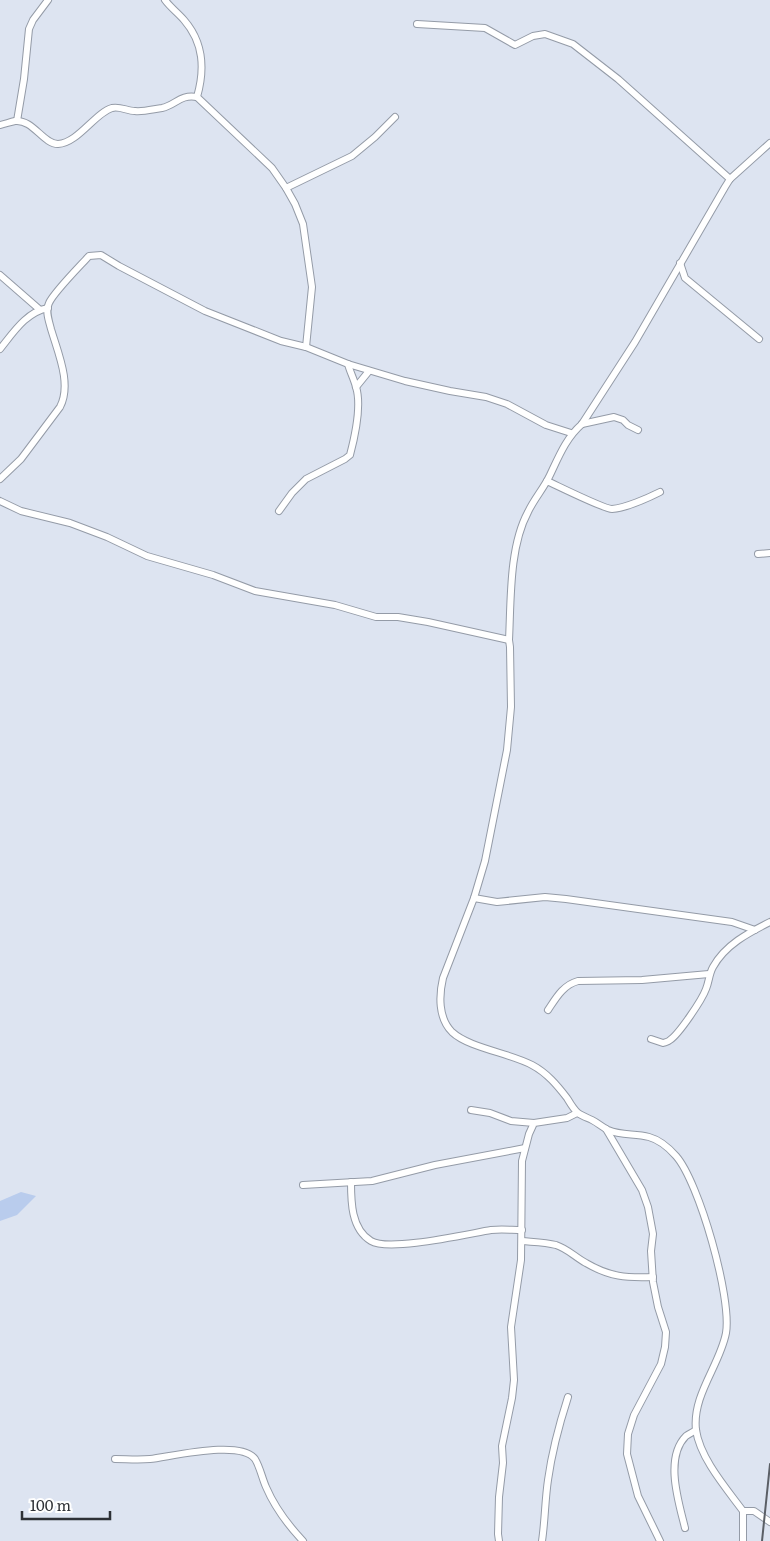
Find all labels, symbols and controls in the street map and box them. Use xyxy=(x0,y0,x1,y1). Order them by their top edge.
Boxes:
scale bar xyxy=(22,1488,110,1520)
text: 100 m xyxy=(30,1493,71,1516)

